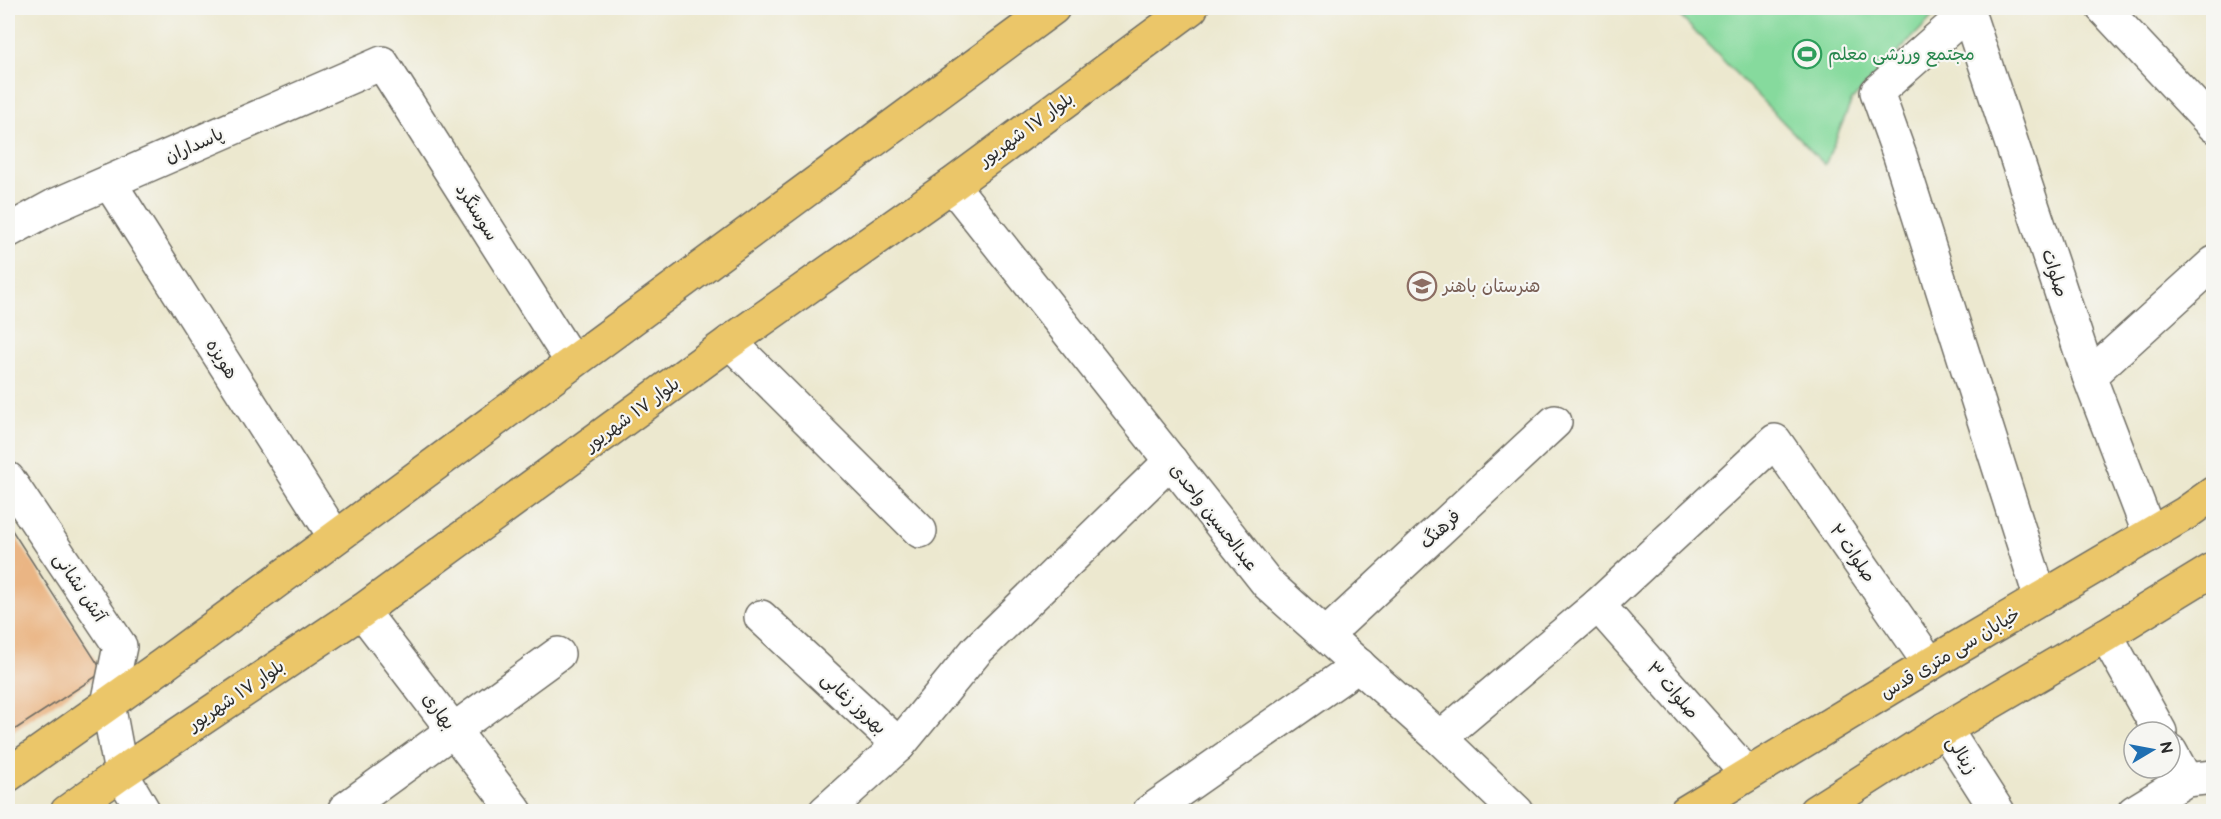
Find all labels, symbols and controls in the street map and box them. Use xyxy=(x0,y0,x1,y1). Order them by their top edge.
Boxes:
sports icon: مجتمع ورزشی معلم xyxy=(1791,38,1823,70)
place label: مجتمع ورزشی معلم xyxy=(1828,44,1975,68)
street label: بلوار ١٧ شهریور xyxy=(973,88,1078,172)
street label: پاسداران xyxy=(162,123,227,168)
street label: سوسنگرد xyxy=(451,180,502,245)
street label: صلوات xyxy=(2036,246,2072,300)
school or university icon: هنرستان باهنر xyxy=(1406,270,1438,302)
place label: هنرستان باهنر xyxy=(1441,276,1540,297)
street label: هویزه xyxy=(201,336,242,383)
street label: بلوار ١٧ شهریور xyxy=(579,373,684,457)
street label: عبدالحسین واحدی xyxy=(1165,459,1262,575)
street label: فرهنگ xyxy=(1416,505,1465,553)
street label: صلوات ۲ xyxy=(1824,520,1880,587)
street label: آتش نشانی xyxy=(49,549,111,627)
street label: خیابان سی متری قدس xyxy=(1877,603,2024,703)
street label: بلوار ١٧ شهریور xyxy=(182,655,289,737)
street label: صلوات ۳ xyxy=(1641,657,1703,724)
street label: بهروز زغابی xyxy=(817,668,891,739)
street label: بهاری xyxy=(418,689,459,734)
north arrow xyxy=(2122,720,2182,780)
street label: زینالی xyxy=(1942,732,1981,778)
text: N xyxy=(2155,740,2176,755)

